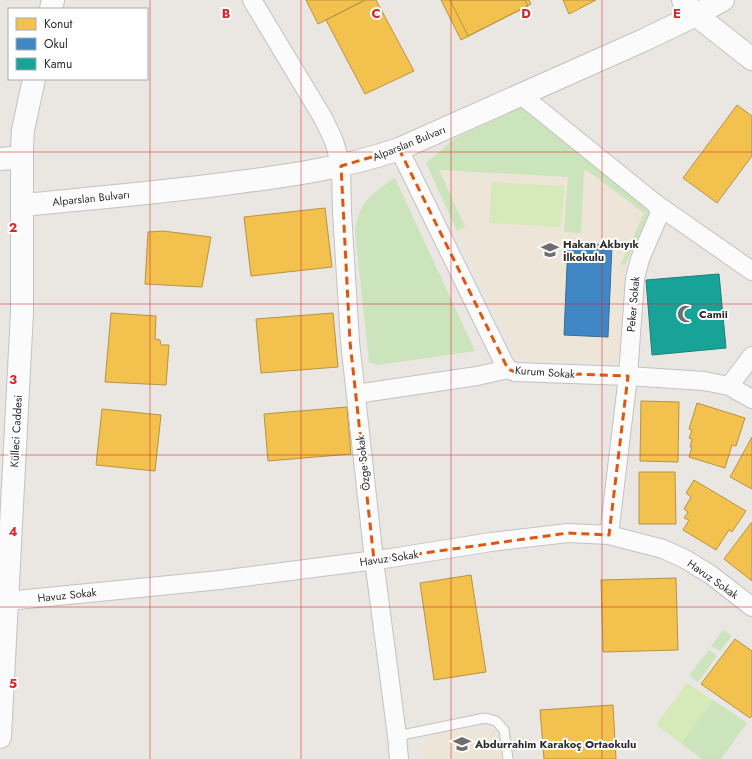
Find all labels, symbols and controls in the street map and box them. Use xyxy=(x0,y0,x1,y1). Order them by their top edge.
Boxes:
text: B xyxy=(222,4,231,23)
text: C xyxy=(371,4,381,23)
text: D xyxy=(521,4,531,23)
text: E xyxy=(673,4,681,23)
legend xyxy=(8,8,148,80)
text: Konut xyxy=(44,15,73,33)
text: Okul xyxy=(44,35,68,53)
text: Kamu xyxy=(44,55,72,73)
street label: Alparslan Bulvarı xyxy=(370,121,448,165)
street label: Alparslan Bulvarı xyxy=(52,186,130,210)
text: 2 xyxy=(9,218,17,237)
place label: Hakan Akbıyık İlkokulu xyxy=(563,236,639,265)
school or university icon: Hakan Akbıyık İlkokulu xyxy=(540,240,560,260)
street label: Peker Sokak xyxy=(623,275,643,332)
mosque icon: Camii xyxy=(676,304,696,324)
place label: Camii xyxy=(699,306,728,322)
street label: Kurum Sokak xyxy=(514,362,576,382)
text: 3 xyxy=(9,370,17,389)
street label: Külleci Caddesi xyxy=(6,394,26,468)
street label: Özge Sokak xyxy=(352,434,374,492)
text: 4 xyxy=(8,522,18,541)
street label: Havuz Sokak xyxy=(359,546,420,570)
street label: Havuz Sokak xyxy=(684,555,742,603)
street label: Havuz Sokak xyxy=(37,584,97,606)
text: 5 xyxy=(9,674,17,693)
school or university icon: Abdurrahim Karakoç Ortaokulu xyxy=(452,734,472,754)
place label: Abdurrahim Karakoç Ortaokulu xyxy=(474,736,636,752)

